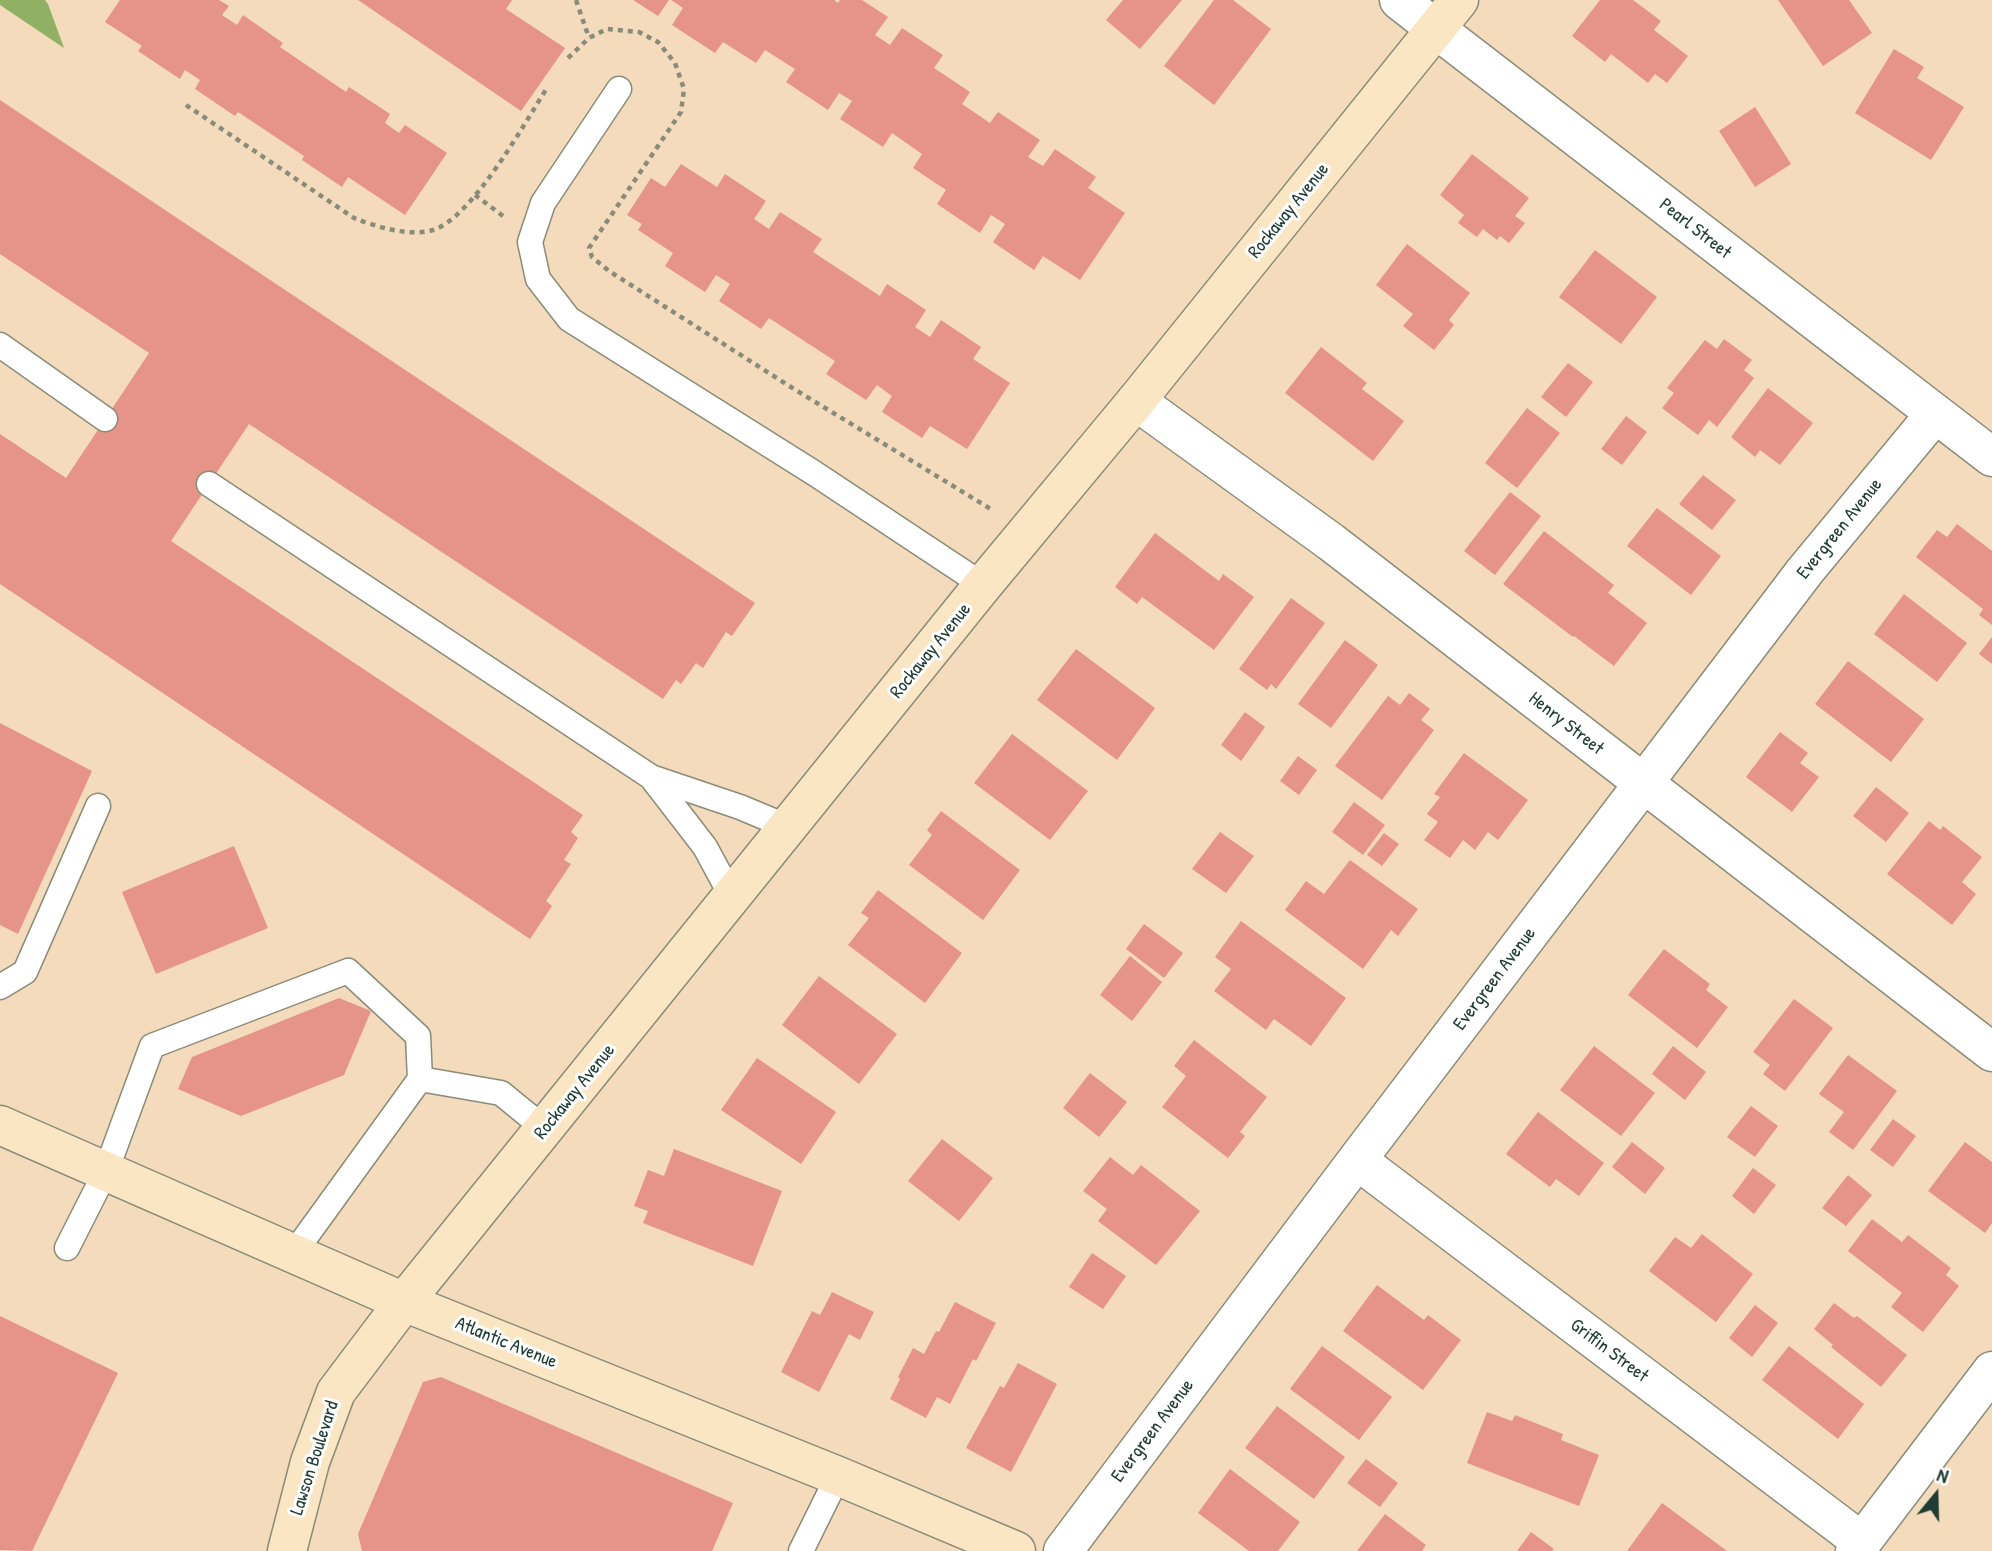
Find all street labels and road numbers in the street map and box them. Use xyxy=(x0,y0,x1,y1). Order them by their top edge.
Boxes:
street label: Rockaway Avenue xyxy=(1244,159,1334,263)
street label: Pearl Street xyxy=(1654,194,1736,264)
street label: Evergreen Avenue xyxy=(1792,474,1888,584)
street label: Rockaway Avenue xyxy=(886,599,976,703)
street label: Henry Street xyxy=(1524,688,1608,760)
street label: Evergreen Avenue xyxy=(1449,923,1541,1035)
street label: Rockaway Avenue xyxy=(530,1040,620,1144)
street label: Atlantic Avenue xyxy=(452,1312,560,1374)
street label: Griffin Street xyxy=(1565,1314,1653,1388)
street label: Evergreen Avenue xyxy=(1107,1375,1199,1487)
street label: Lawson Boulevard xyxy=(286,1398,344,1518)

